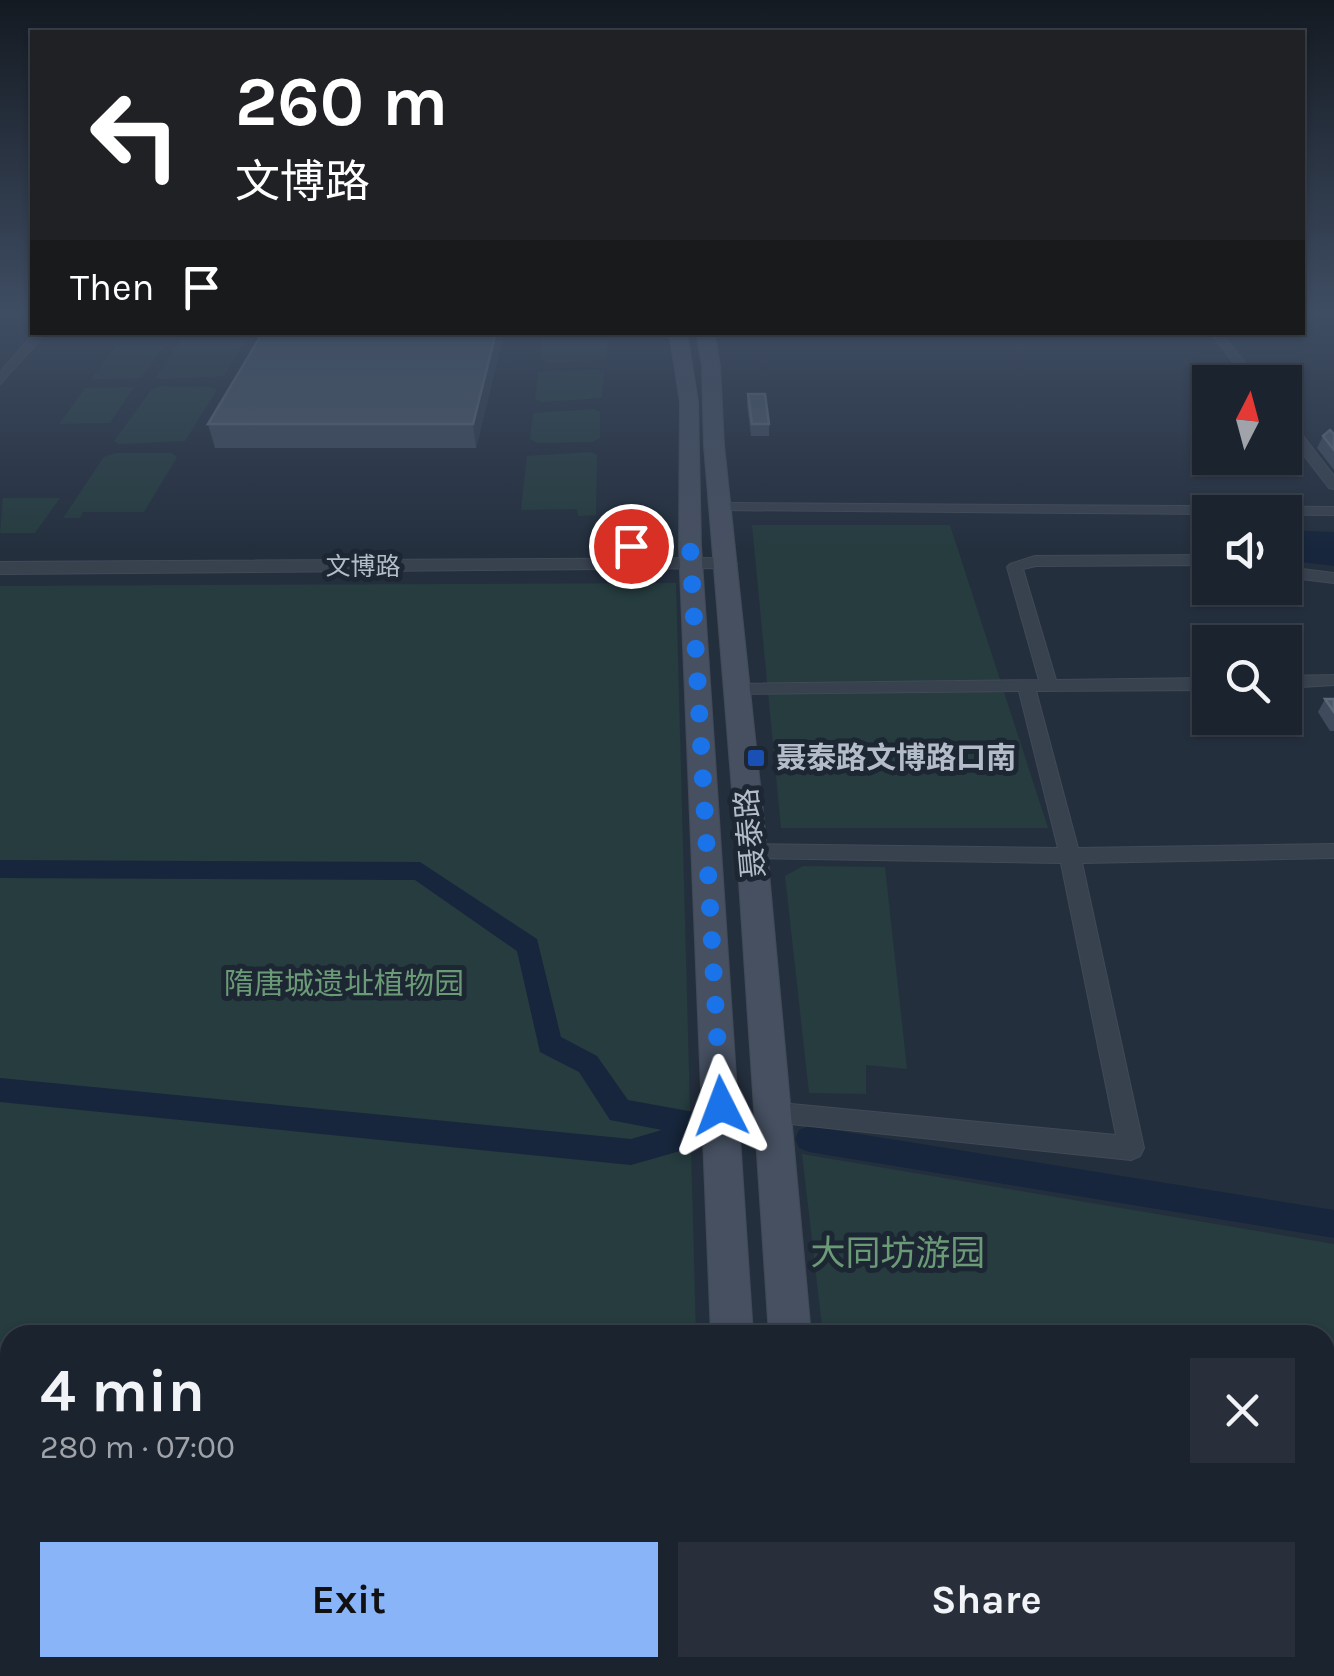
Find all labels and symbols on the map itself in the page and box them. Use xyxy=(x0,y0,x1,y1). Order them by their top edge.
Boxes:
north arrow xyxy=(1192,365,1302,475)
pin xyxy=(589,504,674,589)
street label: 文博路 xyxy=(325,552,401,581)
place label: 聂泰路文博路口南 xyxy=(776,740,1016,776)
marker: 聂泰路文博路口南 xyxy=(745,747,767,769)
street label: 聂泰路 xyxy=(728,787,772,879)
park label: 隋唐城遗址植物园 xyxy=(224,966,464,1002)
position arrow xyxy=(669,1054,773,1158)
park label: 大同坊游园 xyxy=(810,1233,986,1274)

